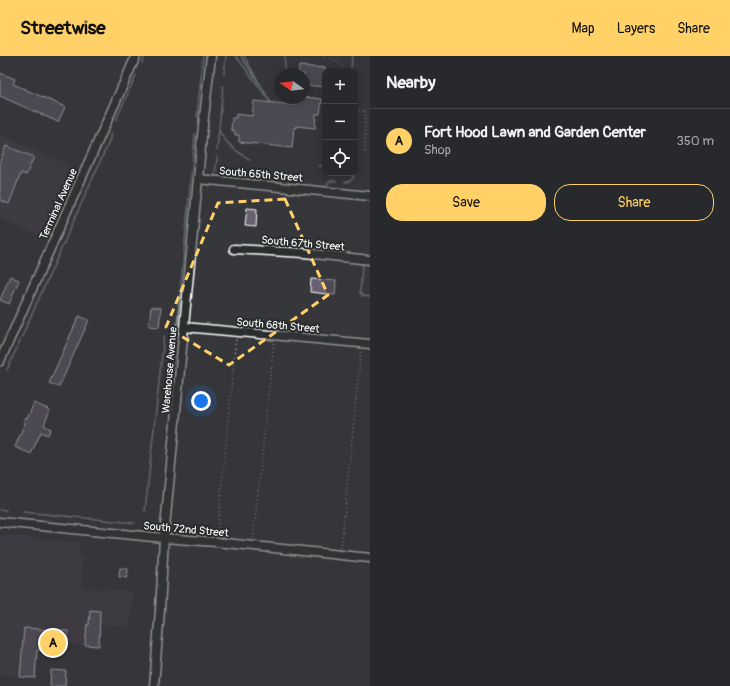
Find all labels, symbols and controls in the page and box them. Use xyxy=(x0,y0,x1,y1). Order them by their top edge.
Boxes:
text: Streetwise xyxy=(20,16,106,40)
text: Map xyxy=(572,20,595,37)
text: Layers xyxy=(617,20,655,37)
text: Share xyxy=(677,20,710,37)
north arrow xyxy=(274,68,310,104)
map controls xyxy=(322,68,358,176)
button: + xyxy=(322,68,358,104)
text: Nearby xyxy=(386,72,435,93)
button: − xyxy=(322,104,358,140)
text: Fort Hood Lawn and Garden Center xyxy=(424,123,646,142)
text: A xyxy=(395,133,403,149)
text: 350 m xyxy=(676,133,714,149)
button: locate xyxy=(322,140,358,176)
text: Shop xyxy=(424,142,451,158)
street label: South 65th Street xyxy=(219,164,304,185)
street label: Terminal Avenue xyxy=(37,166,80,242)
button: Save xyxy=(386,184,546,221)
button: Share xyxy=(554,184,714,221)
street label: South 67th Street xyxy=(261,233,346,254)
street label: South 68th Street xyxy=(236,315,321,336)
street label: Warehouse Avenue xyxy=(159,326,180,414)
your location xyxy=(191,391,211,411)
street label: South 72nd Street xyxy=(143,519,230,540)
pin: A xyxy=(40,628,66,658)

